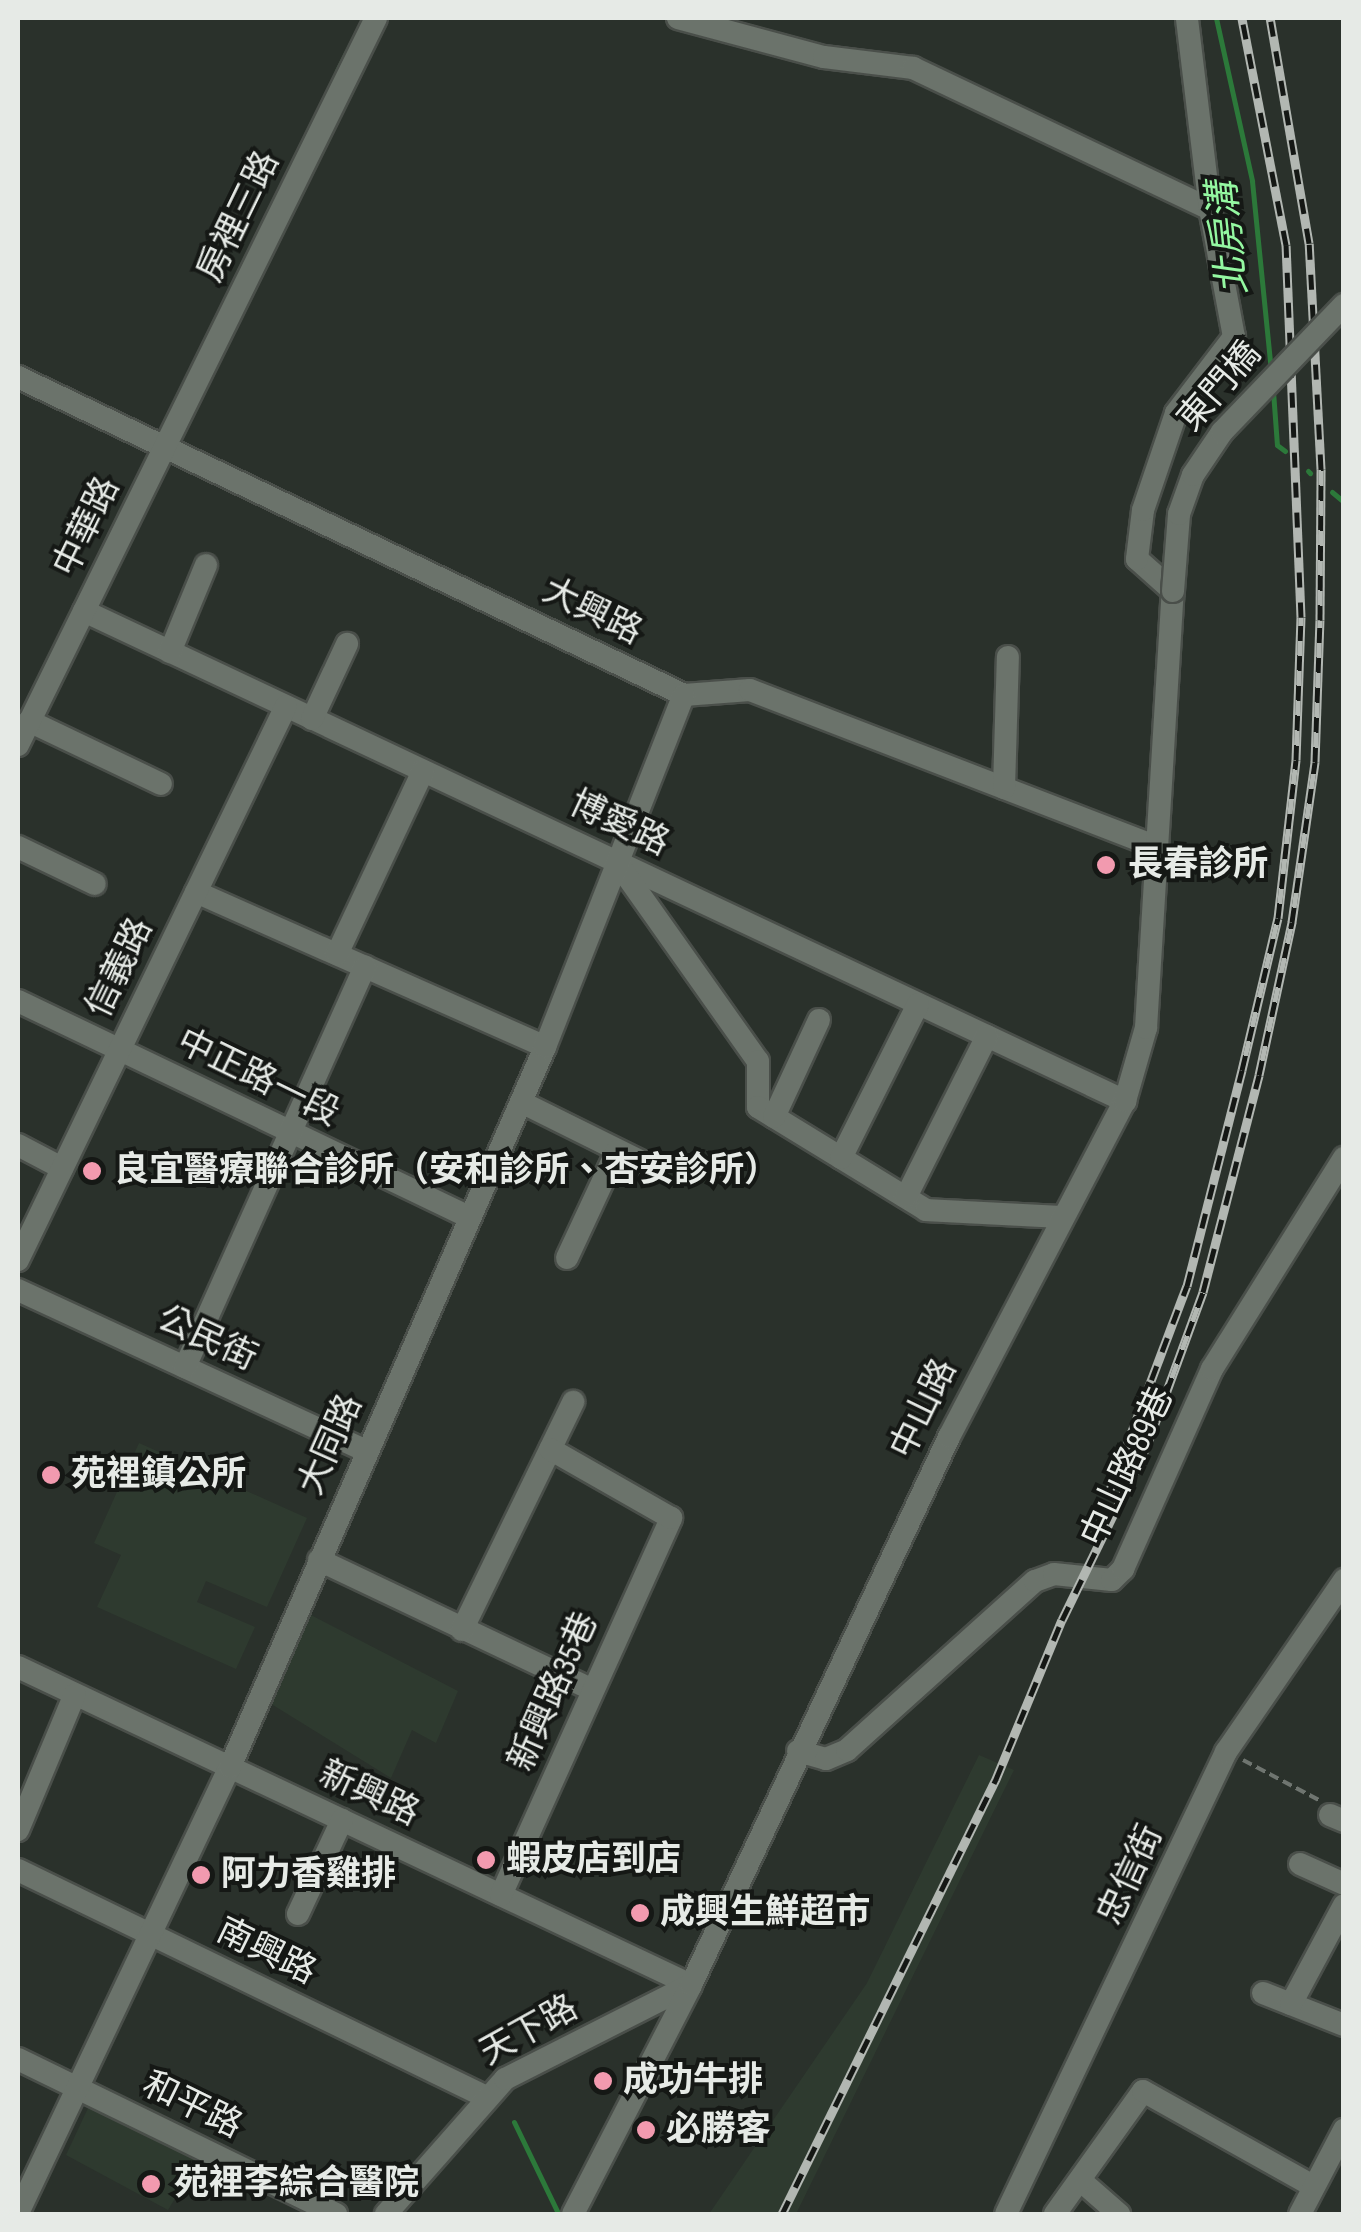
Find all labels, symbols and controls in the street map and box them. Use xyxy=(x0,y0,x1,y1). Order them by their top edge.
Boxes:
street label: 房裡三路 xyxy=(189,145,289,289)
water label: 北房溝 xyxy=(1200,179,1258,297)
street label: 東門橋 xyxy=(1170,334,1270,440)
street label: 中華路 xyxy=(45,471,129,583)
street label: 大興路 xyxy=(536,570,648,654)
street label: 博愛路 xyxy=(563,783,675,865)
place label: 長春診所 xyxy=(1128,844,1268,886)
marker: 長春診所 xyxy=(1093,852,1119,878)
street label: 信義路 xyxy=(78,912,162,1024)
street label: 中正路一段 xyxy=(170,1021,346,1135)
place label: 良宜醫療聯合診所（安和診所、杏安診所） xyxy=(114,1150,779,1192)
marker: 良宜醫療聯合診所（安和診所、杏安診所） xyxy=(79,1158,105,1184)
street label: 公民街 xyxy=(151,1298,263,1380)
street label: 中山路 xyxy=(882,1353,966,1465)
street label: 中山路89巷 xyxy=(1073,1381,1183,1553)
street label: 大同路 xyxy=(290,1388,372,1502)
place label: 苑裡鎮公所 xyxy=(71,1454,246,1496)
marker: 苑裡鎮公所 xyxy=(40,1464,62,1486)
street label: 新興路35巷 xyxy=(501,1606,607,1778)
street label: 新興路 xyxy=(313,1753,425,1835)
street label: 忠信街 xyxy=(1090,1819,1172,1931)
place label: 蝦皮店到店 xyxy=(506,1839,681,1881)
marker: 蝦皮店到店 xyxy=(475,1849,497,1871)
place label: 阿力香雞排 xyxy=(221,1854,396,1896)
marker: 阿力香雞排 xyxy=(190,1864,212,1886)
place label: 成興生鮮超市 xyxy=(660,1892,870,1934)
marker: 成興生鮮超市 xyxy=(629,1902,651,1924)
street label: 南興路 xyxy=(210,1910,322,1994)
street label: 天下路 xyxy=(473,1987,585,2075)
place label: 成功牛排 xyxy=(623,2060,763,2102)
street label: 和平路 xyxy=(136,2064,248,2148)
marker: 成功牛排 xyxy=(592,2070,614,2092)
place label: 必勝客 xyxy=(666,2109,771,2151)
marker: 必勝客 xyxy=(635,2119,657,2141)
place label: 苑裡李綜合醫院 xyxy=(174,2163,419,2205)
marker: 苑裡李綜合醫院 xyxy=(138,2171,164,2197)

